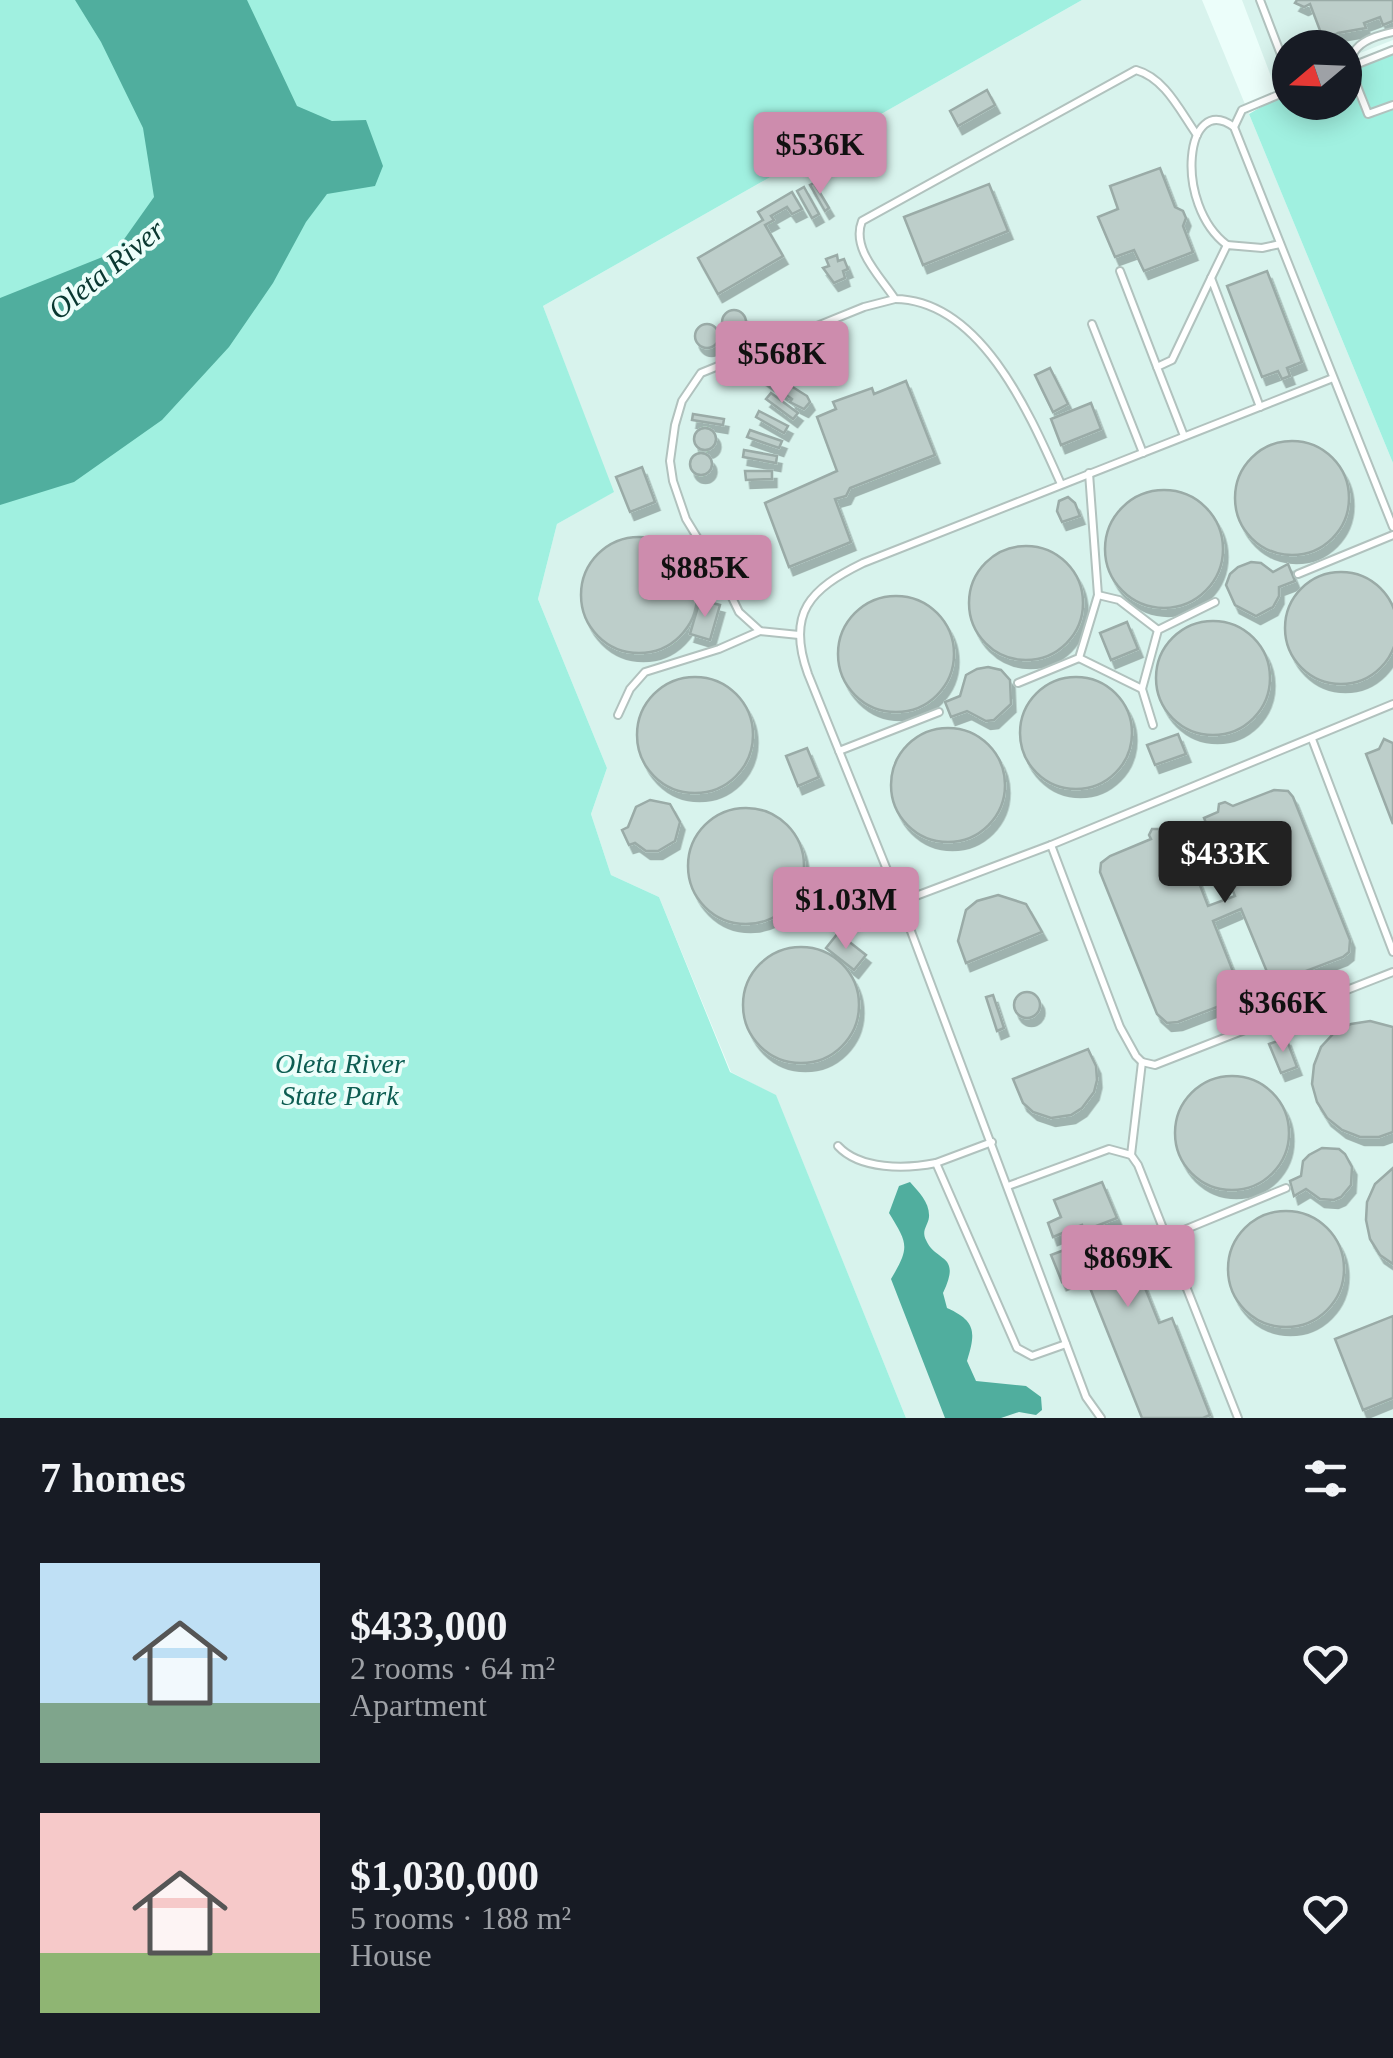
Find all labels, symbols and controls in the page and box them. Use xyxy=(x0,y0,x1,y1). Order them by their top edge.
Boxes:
north arrow xyxy=(1272,30,1362,120)
map controls xyxy=(1272,30,1362,120)
pin: $536K xyxy=(750,112,890,197)
text: $536K xyxy=(776,126,864,162)
water label: Oleta River xyxy=(42,212,171,326)
pin: $568K xyxy=(712,321,852,406)
text: $568K xyxy=(738,335,826,371)
pin: $885K xyxy=(635,535,775,620)
text: $885K xyxy=(661,549,749,585)
pin: $433K xyxy=(1155,821,1295,906)
text: $433K xyxy=(1181,835,1269,871)
pin: $1.03M xyxy=(765,867,927,952)
text: $1.03M xyxy=(795,881,897,917)
pin: $366K xyxy=(1213,970,1353,1055)
text: $366K xyxy=(1239,984,1327,1020)
park label: Oleta River State Park xyxy=(275,1048,405,1111)
pin: $869K xyxy=(1058,1225,1198,1310)
text: $869K xyxy=(1084,1239,1172,1275)
icon: filters xyxy=(1298,1451,1353,1506)
text: 7 homes xyxy=(40,1455,186,1501)
icon: home xyxy=(120,1603,240,1723)
text: $433,000 xyxy=(350,1603,508,1649)
icon: heart xyxy=(1298,1636,1353,1691)
text: 2 rooms · 64 m² xyxy=(350,1650,555,1686)
text: Apartment xyxy=(350,1687,487,1723)
icon: home xyxy=(120,1853,240,1973)
text: $1,030,000 xyxy=(350,1853,539,1899)
icon: heart xyxy=(1298,1886,1353,1941)
text: 5 rooms · 188 m² xyxy=(350,1900,571,1936)
text: House xyxy=(350,1937,432,1973)

